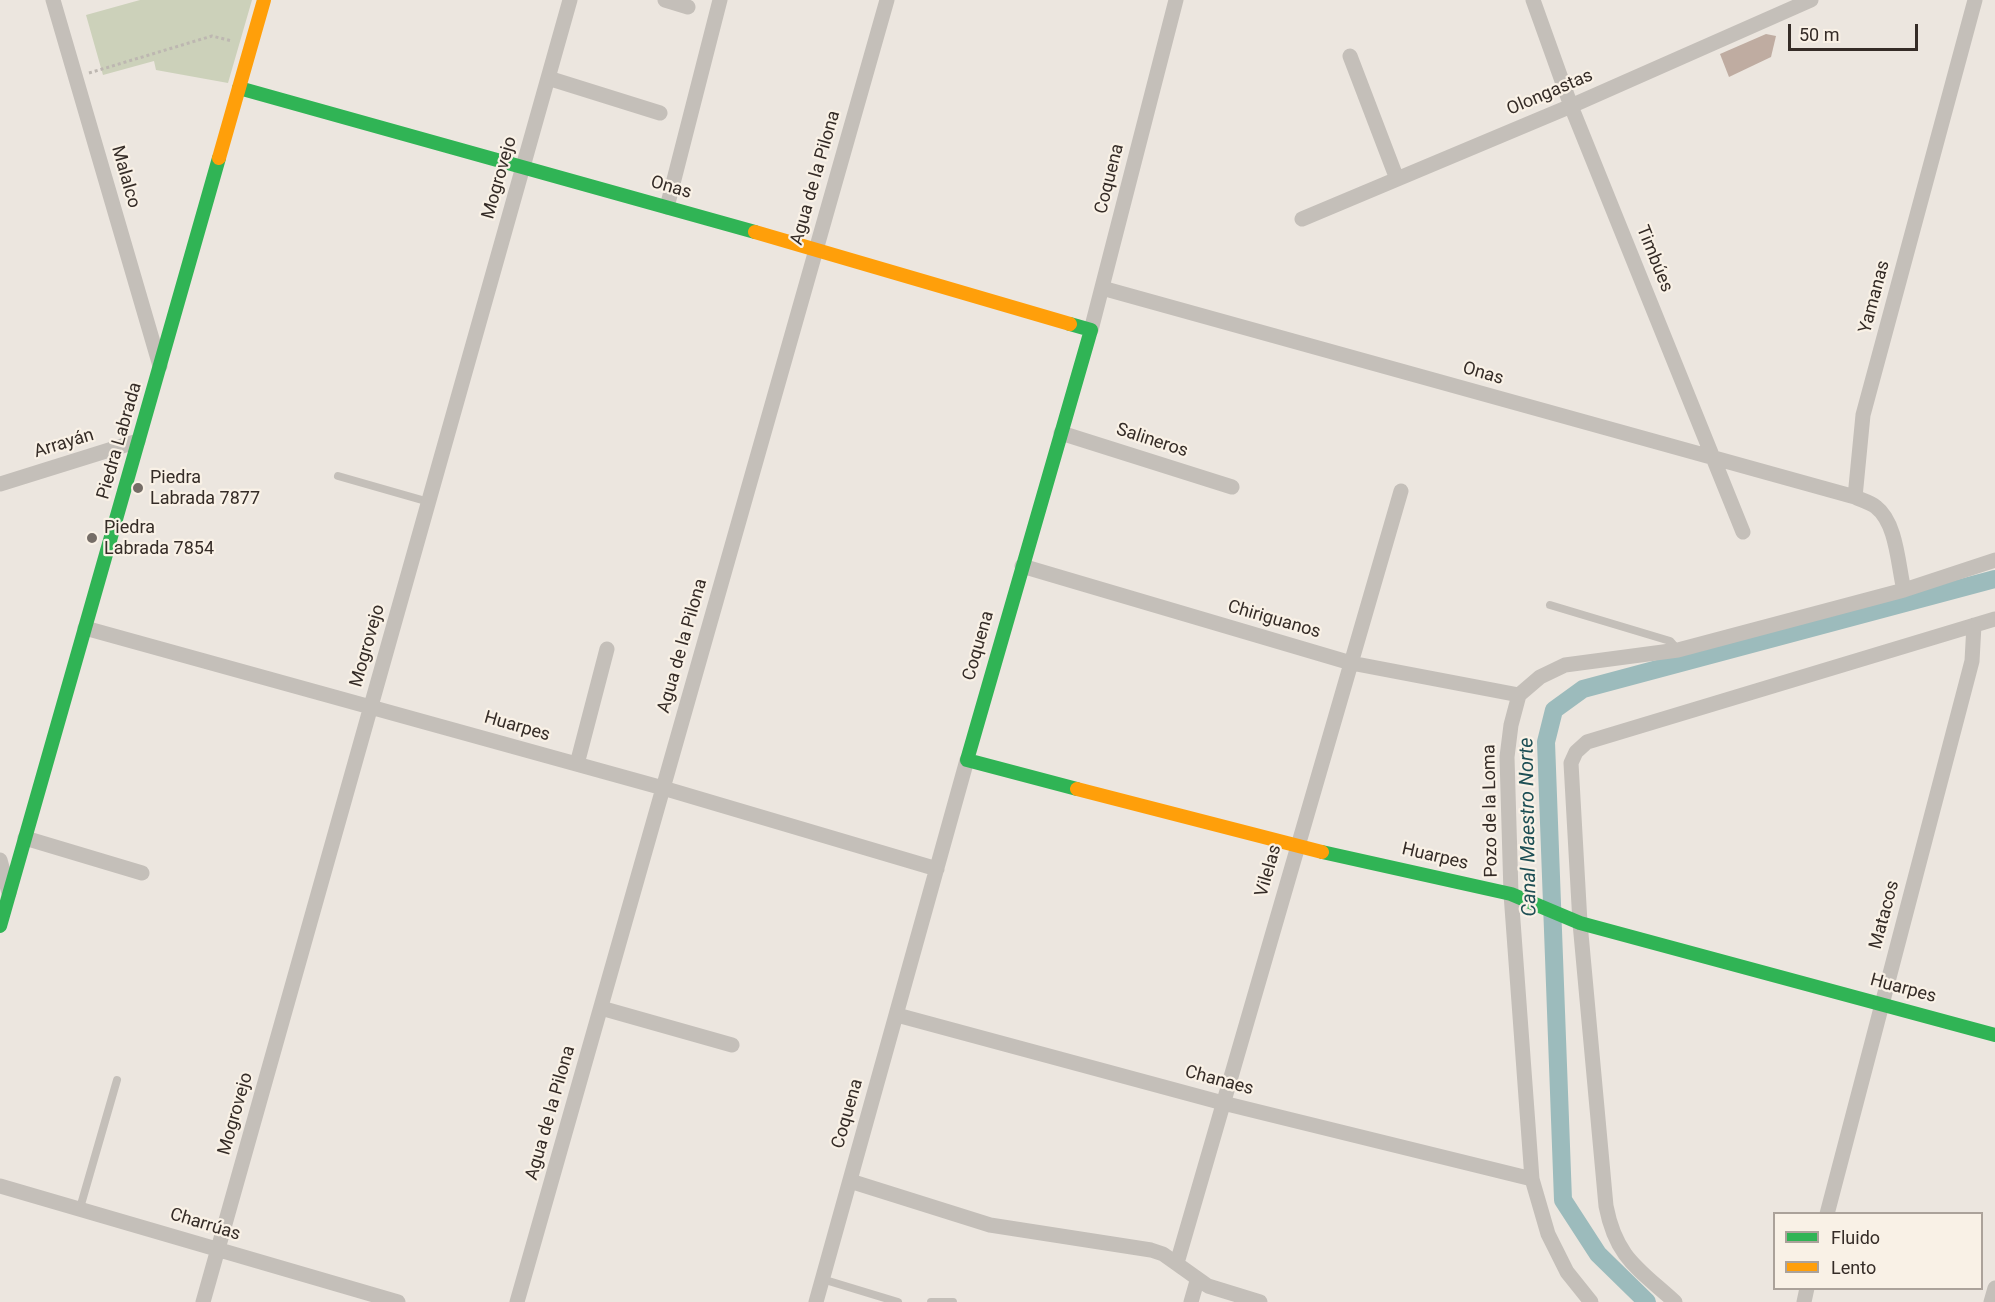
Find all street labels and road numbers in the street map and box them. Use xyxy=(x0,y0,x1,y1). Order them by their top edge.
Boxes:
street label: Olongastas xyxy=(1504,65,1596,121)
street label: Agua de la Pilona xyxy=(786,108,846,248)
street label: Mogrovejo xyxy=(478,134,522,222)
street label: Coquena xyxy=(1091,142,1129,216)
street label: Malalco xyxy=(106,143,144,211)
street label: Onas xyxy=(648,172,694,204)
street label: Timbúes xyxy=(1631,223,1677,295)
street label: Yamanas xyxy=(1855,258,1895,336)
street label: Onas xyxy=(1460,358,1506,390)
street label: Piedra Labrada xyxy=(93,380,147,502)
street label: Salineros xyxy=(1113,419,1191,463)
street label: Arrayán xyxy=(32,425,96,463)
street label: Agua de la Pilona xyxy=(653,576,713,716)
street label: Chiriguanos xyxy=(1225,596,1323,644)
street label: Mogrovejo xyxy=(346,602,390,690)
street label: Coquena xyxy=(959,609,999,683)
street label: Huarpes xyxy=(482,707,552,747)
street label: Pozo de la Loma xyxy=(1479,744,1503,878)
street label: Huarpes xyxy=(1400,839,1470,875)
street label: Vilelas xyxy=(1251,842,1287,900)
street label: Matacos xyxy=(1865,878,1905,952)
street label: Huarpes xyxy=(1868,970,1938,1008)
street label: Agua de la Pilona xyxy=(521,1043,581,1183)
street label: Chanaes xyxy=(1182,1062,1256,1100)
street label: Mogrovejo xyxy=(214,1070,258,1158)
street label: Coquena xyxy=(828,1077,868,1151)
street label: Charrúas xyxy=(167,1204,243,1246)

